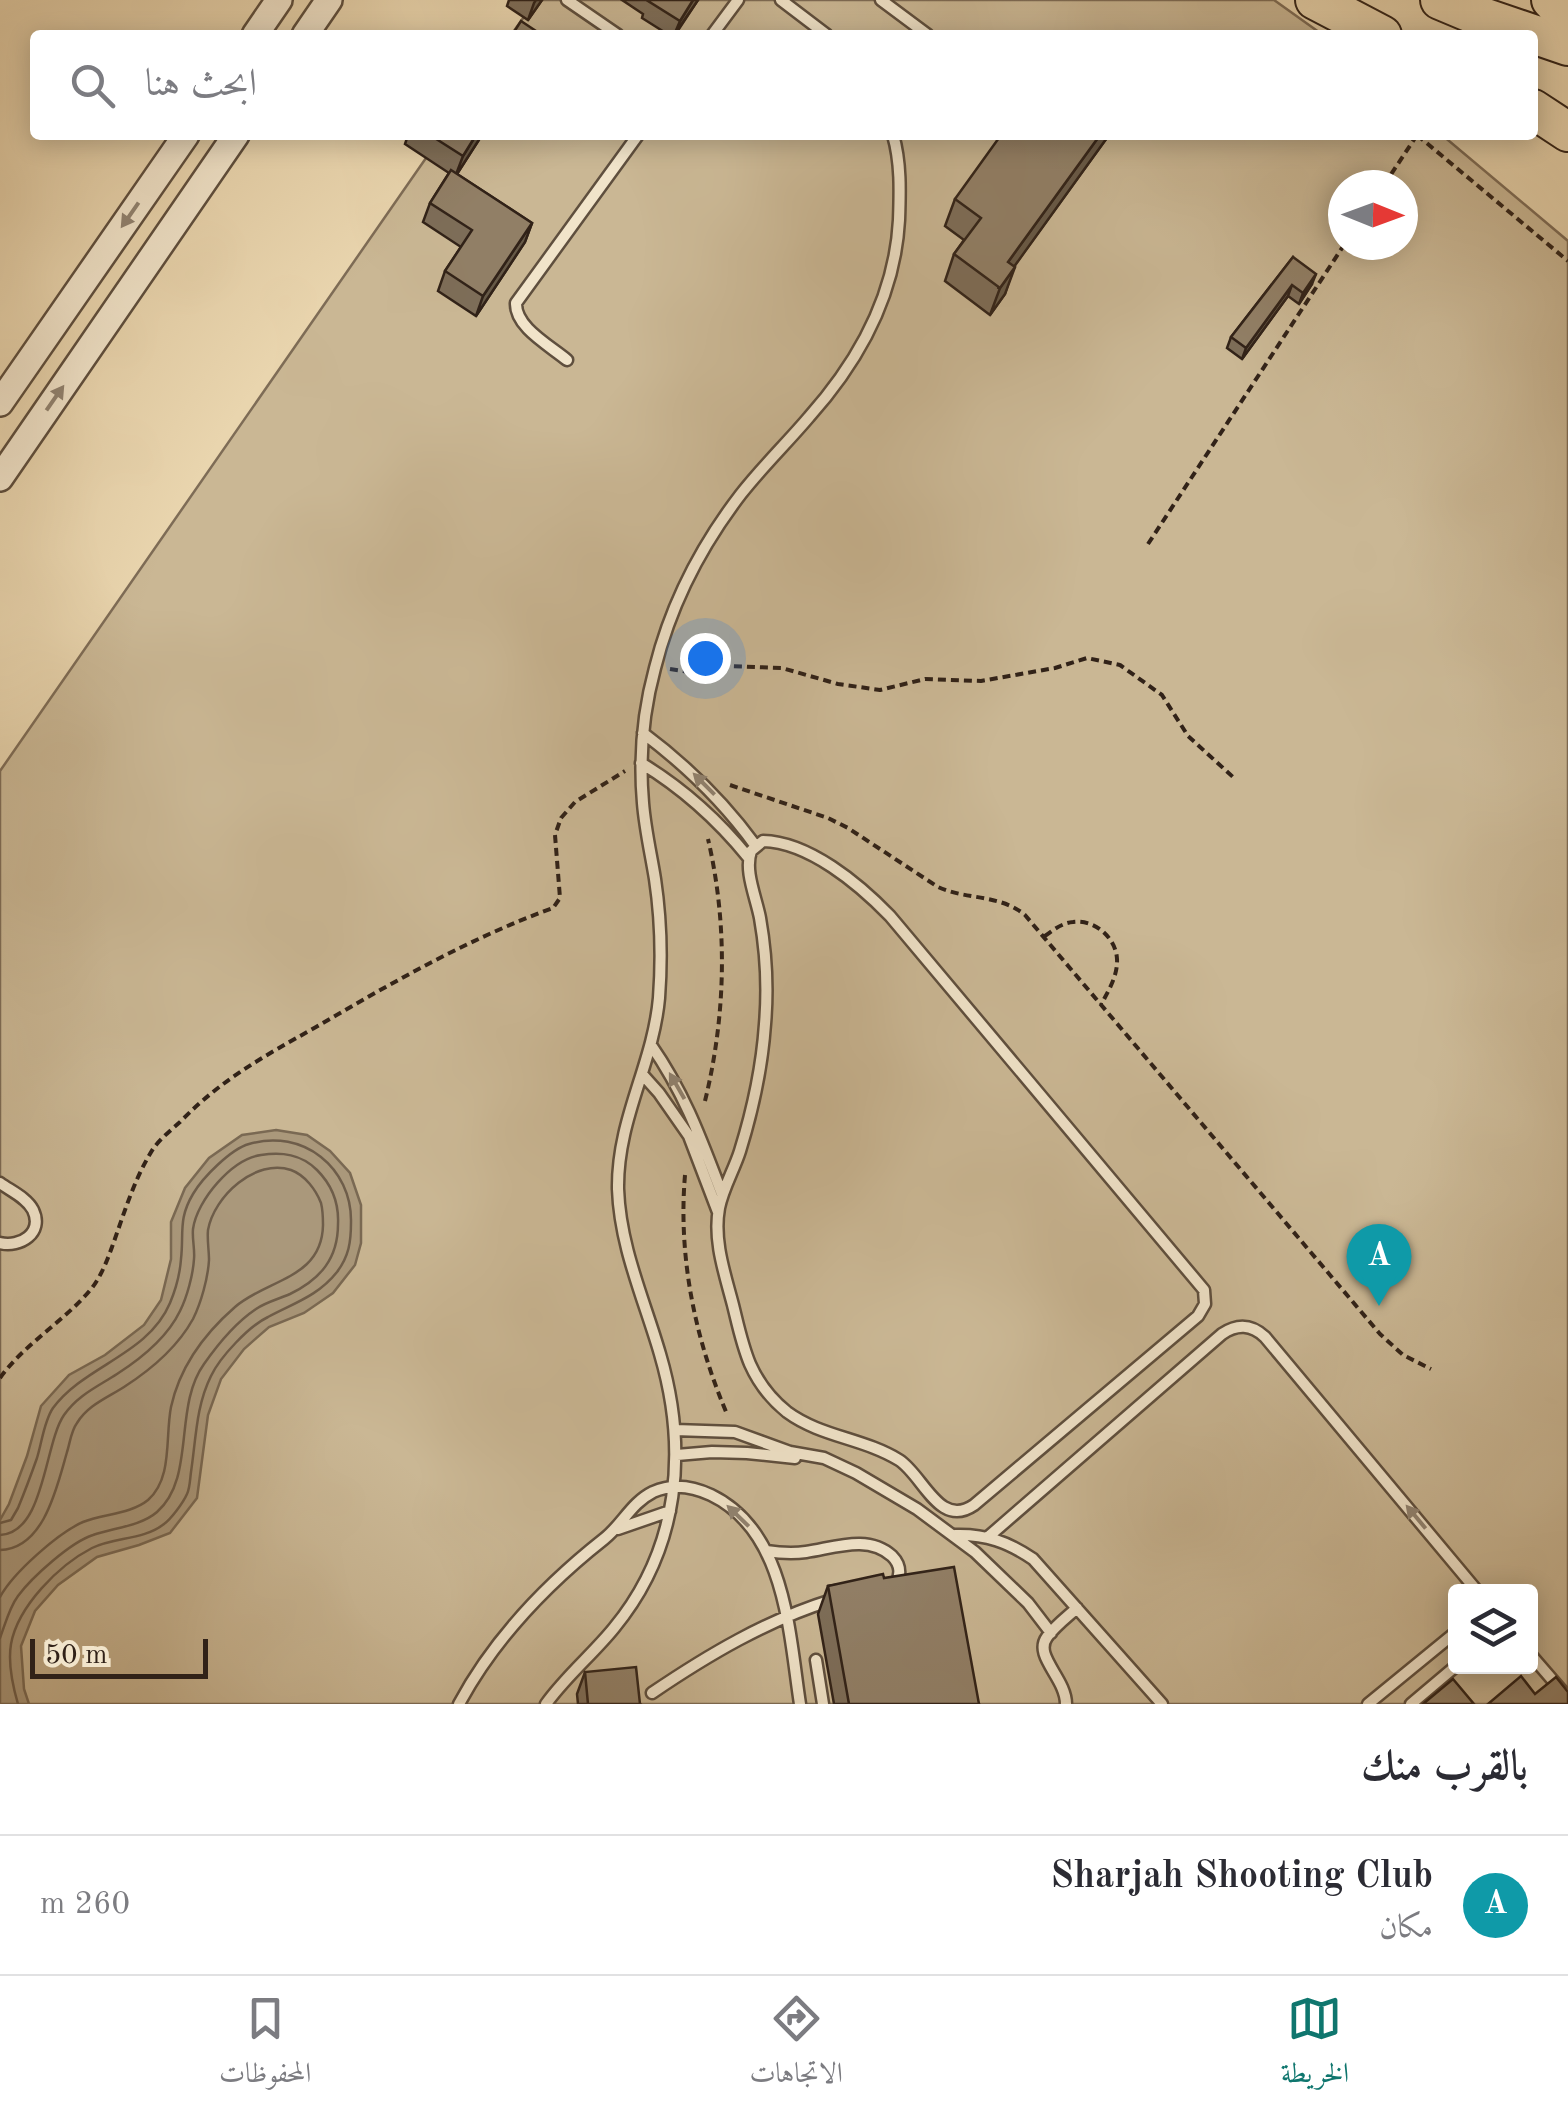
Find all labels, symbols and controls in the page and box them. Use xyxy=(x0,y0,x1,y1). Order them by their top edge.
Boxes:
search box xyxy=(30,30,1538,140)
icon: search xyxy=(65,58,120,113)
text: ابحث هنا xyxy=(145,66,257,104)
north arrow xyxy=(1328,170,1418,260)
one-way arrow xyxy=(121,202,140,229)
one-way arrow xyxy=(45,385,64,412)
your location xyxy=(680,633,731,684)
one-way arrow xyxy=(693,773,716,797)
one-way arrow xyxy=(668,1072,686,1100)
pin: A xyxy=(1346,1224,1412,1306)
one-way arrow xyxy=(1406,1504,1427,1529)
one-way arrow xyxy=(726,1505,750,1528)
map controls xyxy=(1448,1584,1538,1674)
button: layers xyxy=(1448,1584,1538,1674)
scale bar xyxy=(30,1634,208,1678)
text: 50 m xyxy=(45,1642,108,1670)
text: بالقرب منك xyxy=(1361,1747,1528,1789)
text: Sharjah Shooting Club xyxy=(1050,1858,1433,1896)
text: 260 m xyxy=(40,1889,130,1921)
text: A xyxy=(1483,1889,1508,1921)
text: مكان xyxy=(1379,1913,1433,1945)
tab: المحفوظات xyxy=(219,1991,311,2100)
tab: الاتجاهات xyxy=(749,1991,843,2100)
tab: الخريطة xyxy=(1281,1991,1349,2100)

